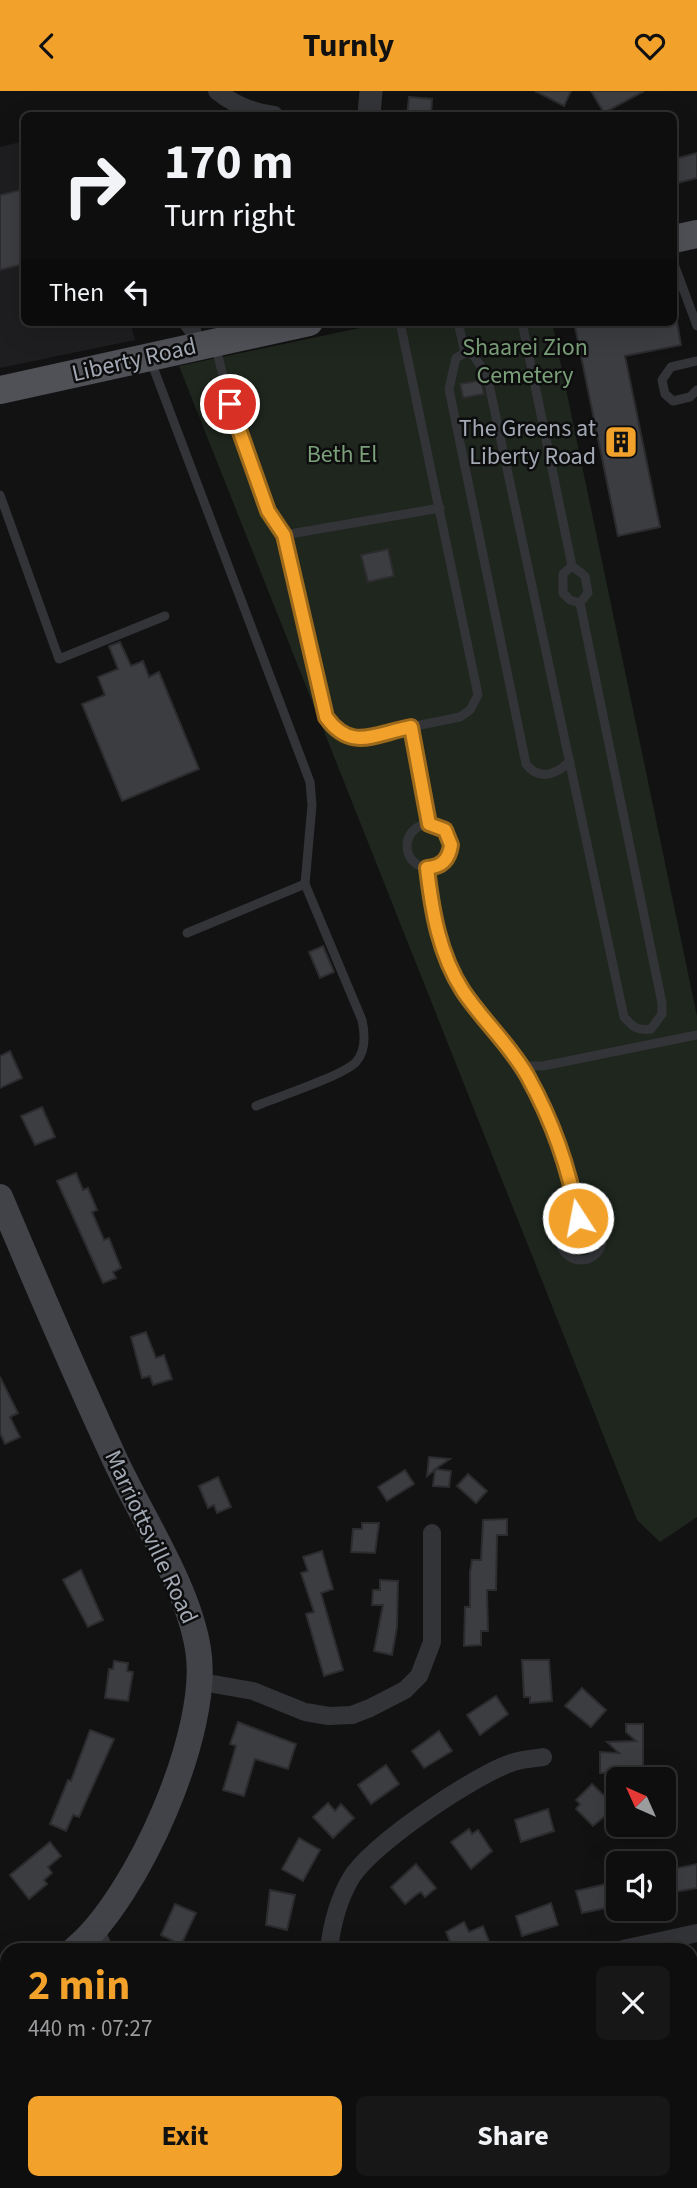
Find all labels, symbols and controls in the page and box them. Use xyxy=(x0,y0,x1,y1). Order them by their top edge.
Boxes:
text: Turnly xyxy=(303,23,394,69)
icon: back xyxy=(28,27,66,65)
icon: heart xyxy=(631,27,669,65)
text: 170 m xyxy=(164,128,293,198)
icon: right xyxy=(49,140,140,231)
text: Turn right xyxy=(164,193,295,239)
icon: left xyxy=(118,273,156,311)
text: Then xyxy=(49,274,104,311)
street label: Liberty Road xyxy=(68,329,200,391)
park label: Shaarei Zion Cemetery xyxy=(462,330,588,393)
pin xyxy=(200,374,260,434)
icon: arrive xyxy=(211,385,249,423)
place label: The Greens at Liberty Road xyxy=(459,411,596,474)
building icon: The Greens at Liberty Road xyxy=(602,423,640,461)
park label: Beth El xyxy=(307,437,377,472)
position arrow xyxy=(541,1181,615,1255)
street label: Marriottsville Road xyxy=(95,1444,207,1630)
north arrow xyxy=(606,1767,676,1837)
map controls xyxy=(606,1767,676,1921)
button: sound xyxy=(606,1851,676,1921)
text: 2 min xyxy=(28,1956,130,2016)
button: close xyxy=(596,1966,670,2040)
text: 440 m · 07:27 xyxy=(28,2012,152,2045)
button: Exit xyxy=(28,2096,342,2176)
button: Share xyxy=(356,2096,670,2176)

